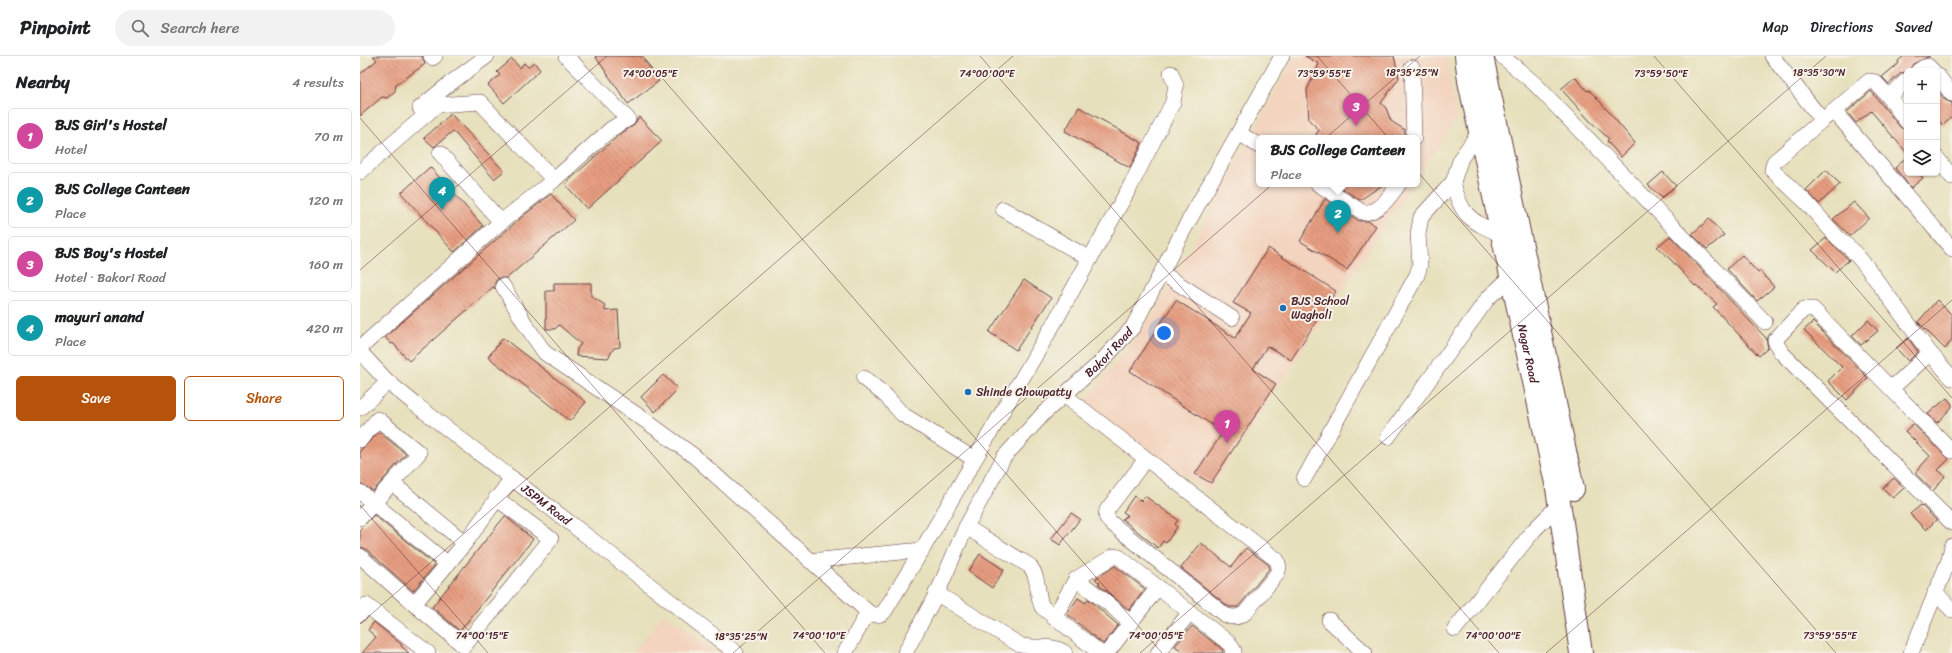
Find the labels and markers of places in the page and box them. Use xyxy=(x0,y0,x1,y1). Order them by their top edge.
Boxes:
pin: 3 xyxy=(1343,93,1369,126)
pin: 4 xyxy=(429,177,455,210)
pin: 2 xyxy=(1325,200,1351,233)
place label: BJS School Wagholi xyxy=(1291,290,1350,326)
marker: BJS School Wagholi xyxy=(1278,303,1288,313)
place label: Shinde Chowpatty xyxy=(976,381,1072,403)
marker: Shinde Chowpatty xyxy=(963,387,973,397)
pin: 1 xyxy=(1214,410,1240,443)

